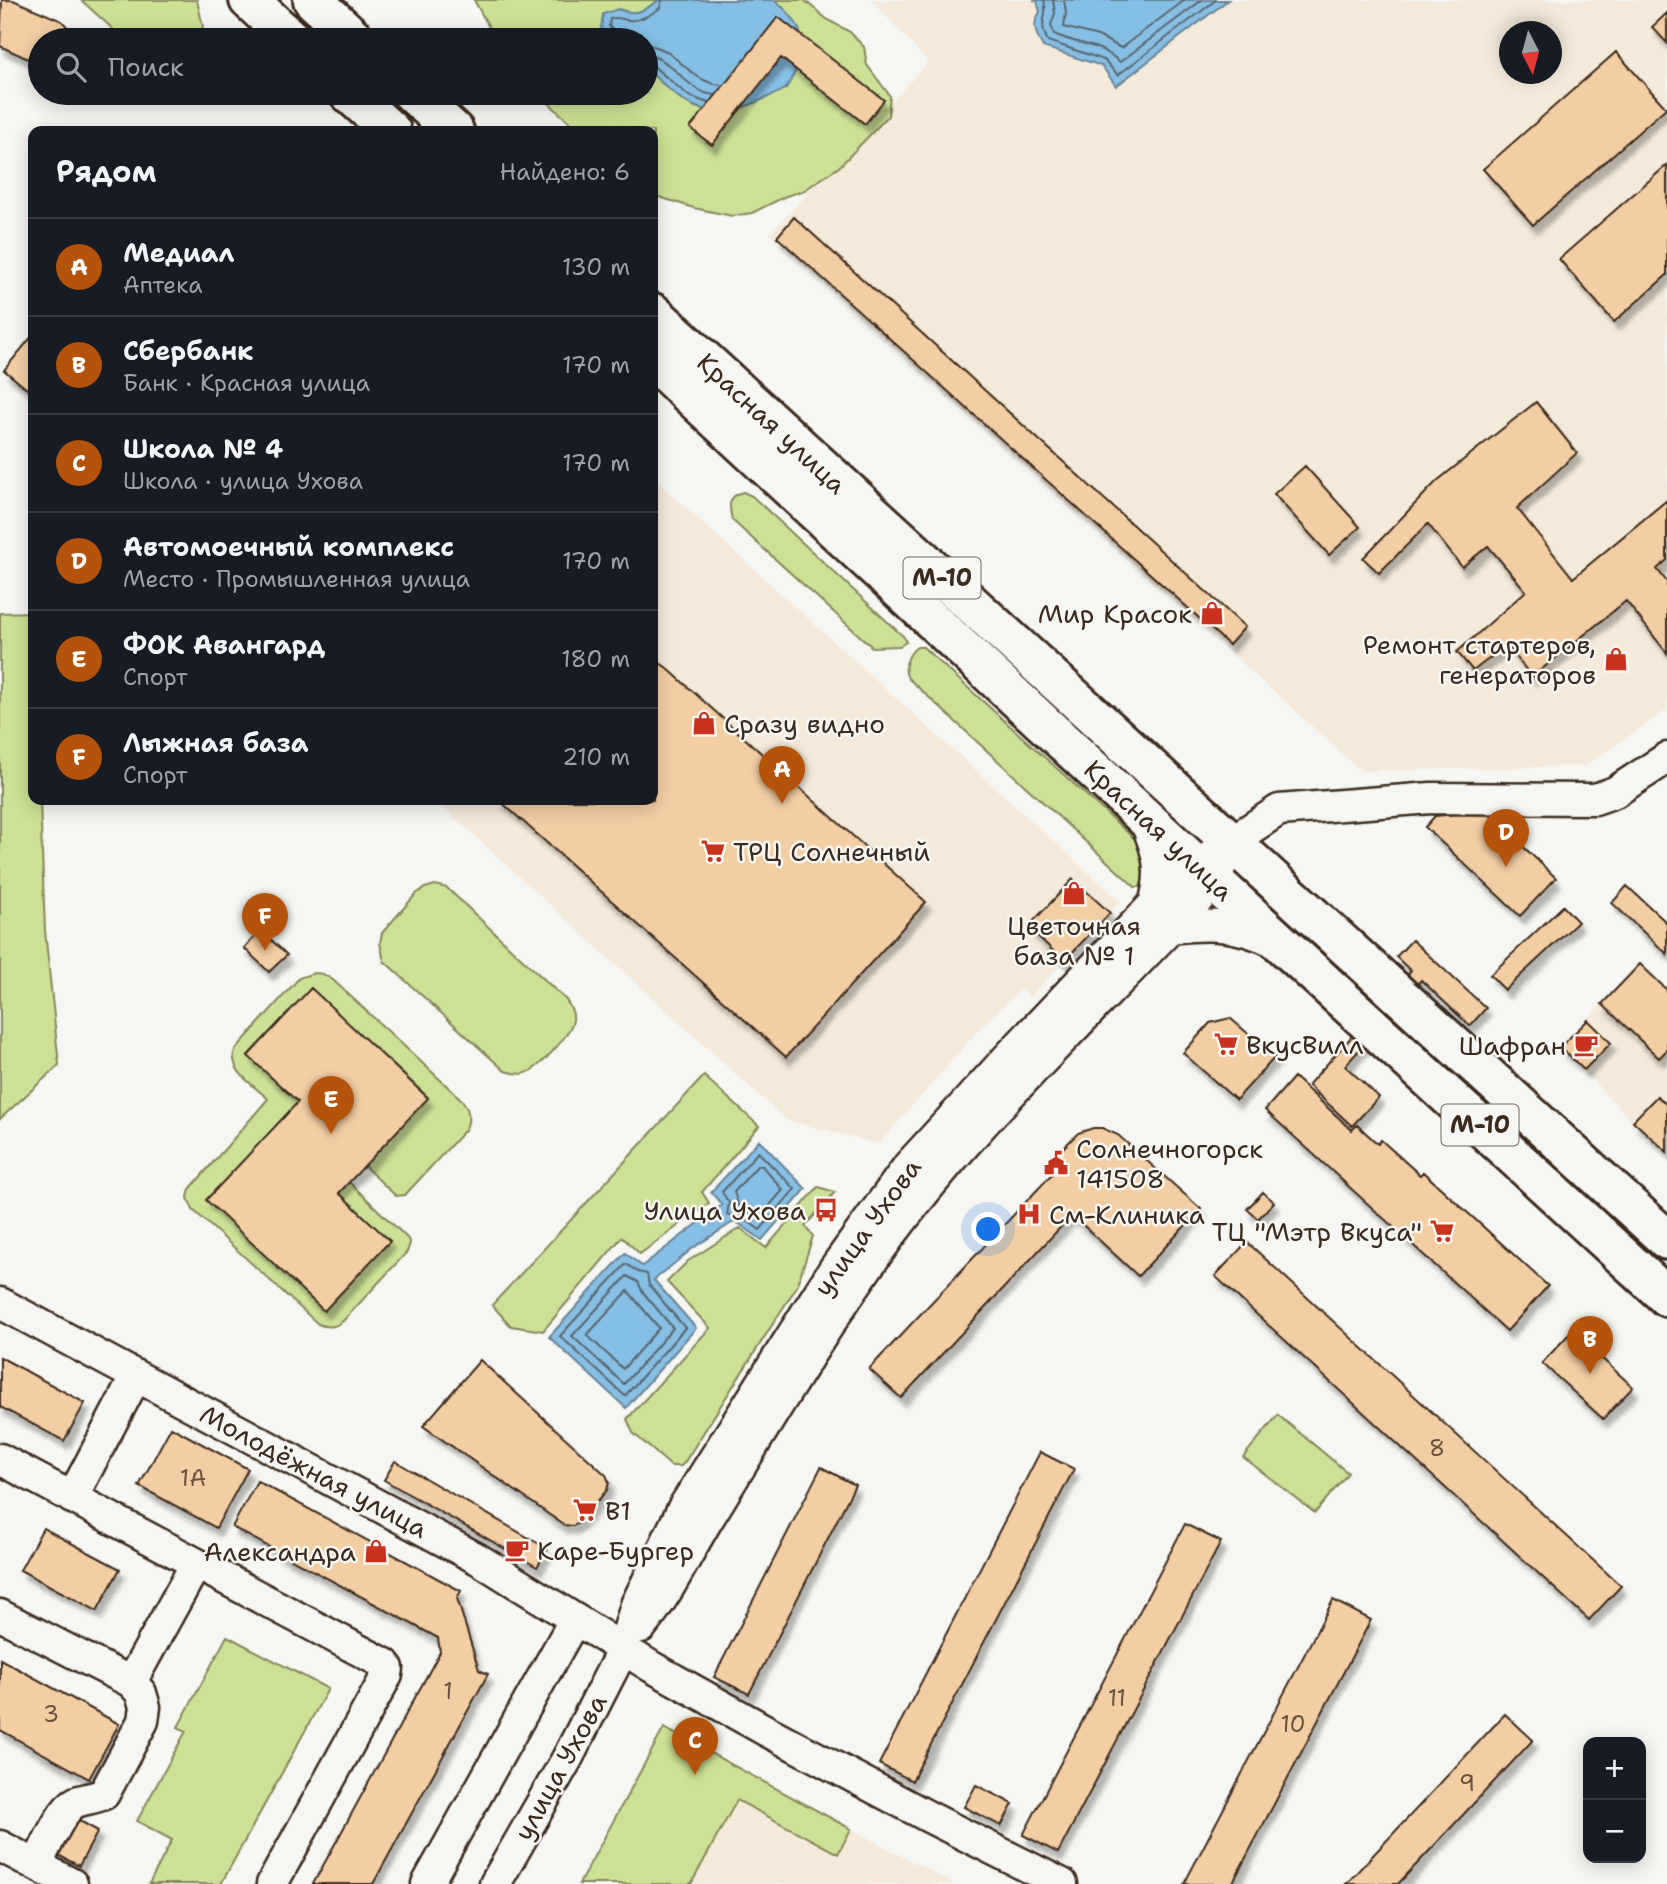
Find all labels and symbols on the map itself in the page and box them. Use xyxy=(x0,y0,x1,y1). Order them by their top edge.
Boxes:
north arrow xyxy=(1499,21,1562,84)
street label: Красная улица xyxy=(690,345,854,501)
road number: М-10 xyxy=(904,558,981,598)
place label: Мир Красок xyxy=(1038,596,1192,631)
shop icon: Мир Красок xyxy=(1198,599,1226,627)
place label: Ремонт стартеров, генераторов xyxy=(1363,627,1596,692)
shop icon: Ремонт стартеров, генераторов xyxy=(1602,645,1630,673)
place label: Сразу видно xyxy=(724,706,885,741)
shop icon: Сразу видно xyxy=(690,709,718,737)
pin: A xyxy=(759,746,805,804)
street label: Красная улица xyxy=(1077,752,1241,908)
pin: D xyxy=(1483,809,1529,867)
place label: ТРЦ Солнечный xyxy=(733,834,930,869)
supermarket icon: ТРЦ Солнечный xyxy=(699,837,727,865)
shop icon: Цветочная база № 1 xyxy=(1060,879,1088,907)
pin: F xyxy=(242,893,288,951)
place label: Цветочная база № 1 xyxy=(1007,908,1141,973)
place label: ВкусВилл xyxy=(1246,1027,1364,1062)
place label: Шафран xyxy=(1459,1028,1566,1063)
supermarket icon: ВкусВилл xyxy=(1212,1030,1240,1058)
cafe icon: Шафран xyxy=(1572,1031,1600,1059)
pin: E xyxy=(308,1076,354,1134)
road number: М-10 xyxy=(1442,1105,1518,1146)
place label: Солнечногорск 141508 xyxy=(1076,1131,1263,1196)
public building icon: Солнечногорск 141508 xyxy=(1042,1149,1070,1177)
street label: улица Ухова xyxy=(805,1151,929,1303)
place label: Улица Ухова xyxy=(644,1193,806,1228)
bus stop icon: Улица Ухова xyxy=(812,1196,840,1224)
place label: См-Клиника xyxy=(1049,1197,1205,1232)
hospital icon: См-Клиника xyxy=(1015,1200,1043,1228)
your location xyxy=(971,1212,1005,1246)
place label: ТЦ "Мэтр Вкуса" xyxy=(1212,1214,1422,1249)
supermarket icon: ТЦ "Мэтр Вкуса" xyxy=(1428,1217,1456,1245)
pin: B xyxy=(1567,1316,1613,1374)
street label: Молодёжная улица xyxy=(194,1396,434,1546)
house number: 8 xyxy=(1429,1433,1445,1463)
house number: 1А xyxy=(180,1463,206,1493)
place label: В1 xyxy=(605,1493,631,1528)
supermarket icon: В1 xyxy=(571,1496,599,1524)
place label: Каре-Бургер xyxy=(537,1533,694,1568)
place label: Александра xyxy=(204,1534,356,1569)
cafe icon: Каре-Бургер xyxy=(503,1536,531,1564)
shop icon: Александра xyxy=(362,1537,390,1565)
house number: 1 xyxy=(443,1676,453,1706)
house number: 11 xyxy=(1108,1683,1126,1713)
street label: улица Ухова xyxy=(505,1688,615,1846)
house number: 3 xyxy=(43,1699,59,1729)
house number: 10 xyxy=(1280,1709,1306,1739)
pin: C xyxy=(672,1717,718,1775)
house number: 9 xyxy=(1459,1768,1475,1798)

